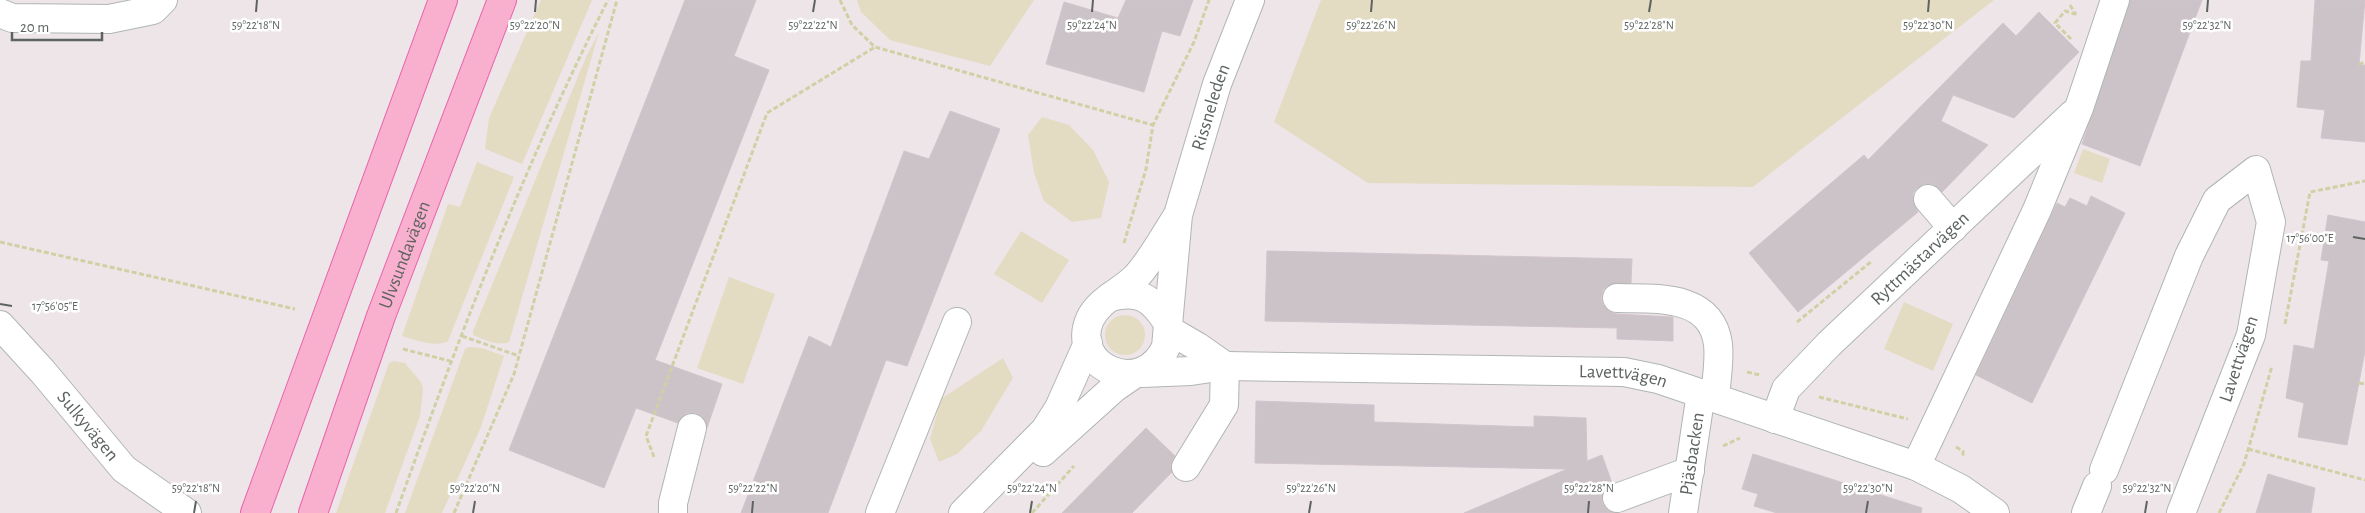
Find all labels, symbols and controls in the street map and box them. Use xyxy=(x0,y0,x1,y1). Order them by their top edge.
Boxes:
scale bar xyxy=(12,10,102,42)
text: 59°22'18"N xyxy=(232,19,280,31)
text: 59°22'20"N xyxy=(510,19,560,31)
text: 59°22'22"N xyxy=(788,19,838,31)
text: 59°22'24"N xyxy=(1067,19,1117,31)
text: 59°22'26"N xyxy=(1346,19,1396,31)
text: 59°22'28"N xyxy=(1624,19,1674,31)
text: 59°22'30"N xyxy=(1903,19,1953,31)
text: 59°22'32"N xyxy=(2182,19,2232,31)
text: 20 m xyxy=(20,20,49,35)
street label: Rissneleden xyxy=(1188,61,1233,153)
street label: Ulvsundavägen xyxy=(375,198,434,311)
street label: Ryttmästarvägen xyxy=(1867,208,1972,309)
text: 17°56'00"E xyxy=(2286,232,2334,244)
text: 17°56'05"E xyxy=(32,300,78,312)
street label: Lavettvägen xyxy=(2216,314,2262,404)
street label: Lavettvägen xyxy=(1579,362,1670,391)
street label: Sulkyvägen xyxy=(54,387,122,464)
street label: Pjäsbacken xyxy=(1676,411,1707,496)
text: 59°22'18"N xyxy=(172,482,220,494)
text: 59°22'20"N xyxy=(450,482,500,494)
text: 59°22'22"N xyxy=(728,482,778,494)
text: 59°22'24"N xyxy=(1007,482,1057,494)
text: 59°22'26"N xyxy=(1286,482,1336,494)
text: 59°22'28"N xyxy=(1564,482,1614,494)
text: 59°22'30"N xyxy=(1843,482,1893,494)
text: 59°22'32"N xyxy=(2122,482,2172,494)

